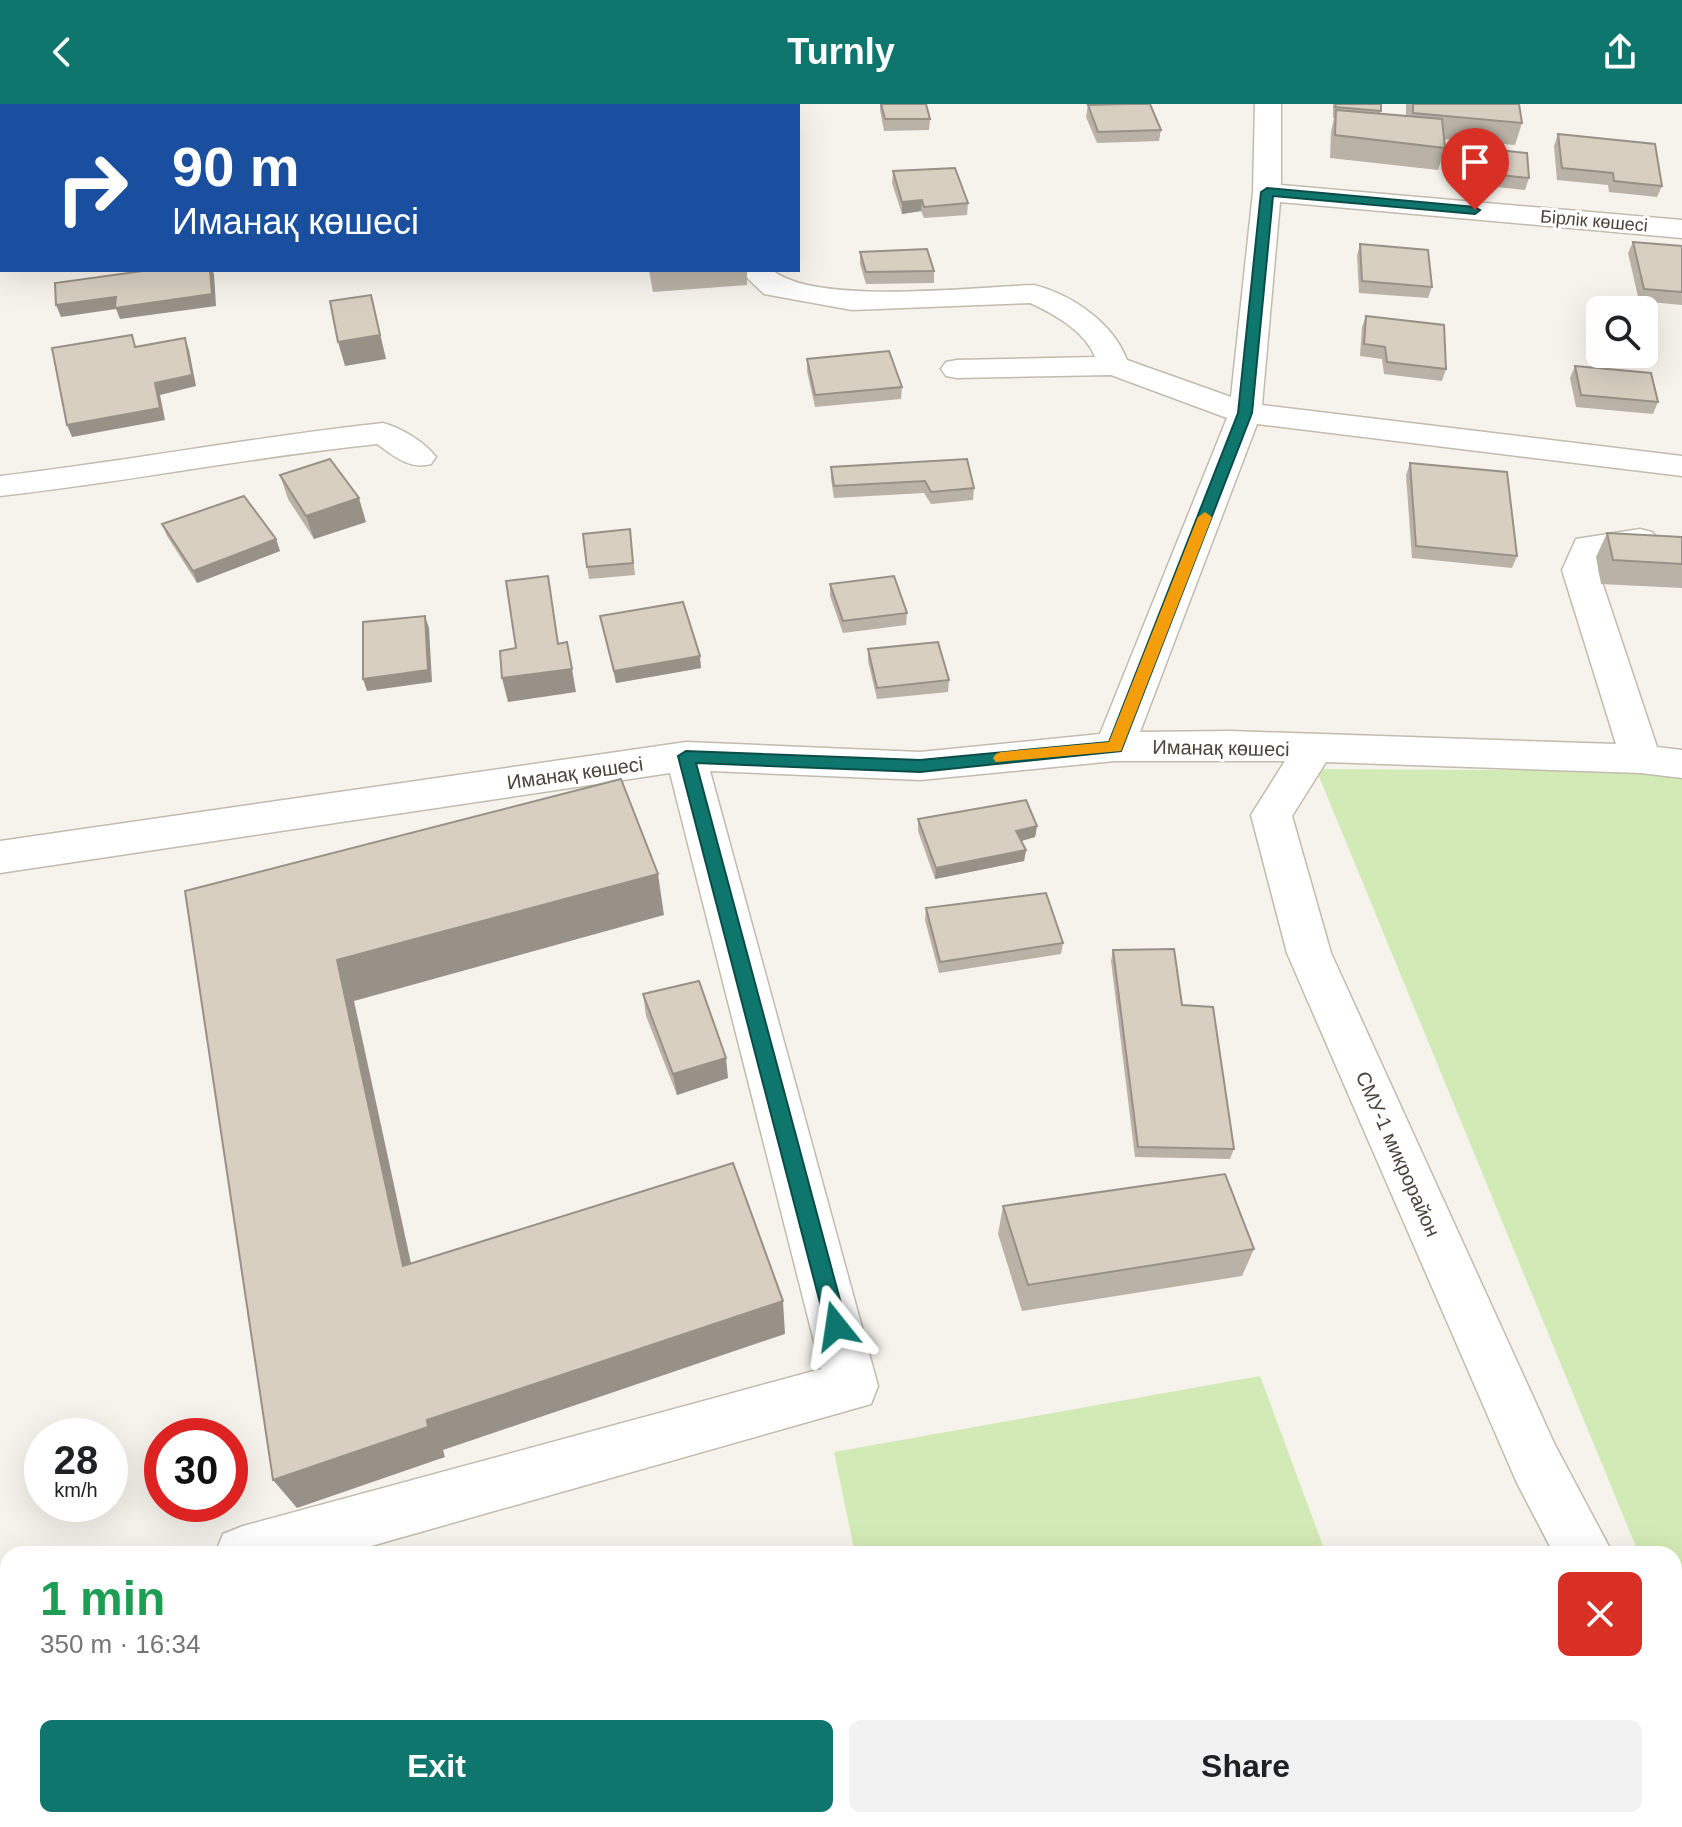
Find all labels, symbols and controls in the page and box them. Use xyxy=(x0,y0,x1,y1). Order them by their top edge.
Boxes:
icon: back xyxy=(40,30,84,74)
icon: share xyxy=(1598,30,1642,74)
text: Turnly xyxy=(787,31,895,72)
pin xyxy=(1441,128,1509,210)
text: 90 m xyxy=(172,135,300,198)
icon: right xyxy=(40,136,144,240)
icon: arrive xyxy=(1453,140,1497,184)
text: Иманақ көшесі xyxy=(172,201,419,242)
street label: Бірлік көшесі xyxy=(1539,206,1649,236)
map controls xyxy=(1586,296,1658,368)
button: search xyxy=(1586,296,1658,368)
street label: Иманақ көшесі xyxy=(1152,736,1290,760)
street label: Иманақ көшесі xyxy=(506,753,644,793)
street label: СМУ-1 микрорайон xyxy=(1352,1068,1444,1240)
position arrow xyxy=(794,1284,878,1368)
speed limit sign: 30 xyxy=(144,1418,248,1522)
text: 28 xyxy=(54,1438,98,1482)
text: km/h xyxy=(54,1479,98,1501)
text: 1 min xyxy=(40,1572,165,1625)
button: close xyxy=(1558,1572,1642,1656)
text: 350 m · 16:34 xyxy=(40,1629,200,1659)
button: Exit xyxy=(40,1720,833,1812)
button: Share xyxy=(849,1720,1642,1812)

